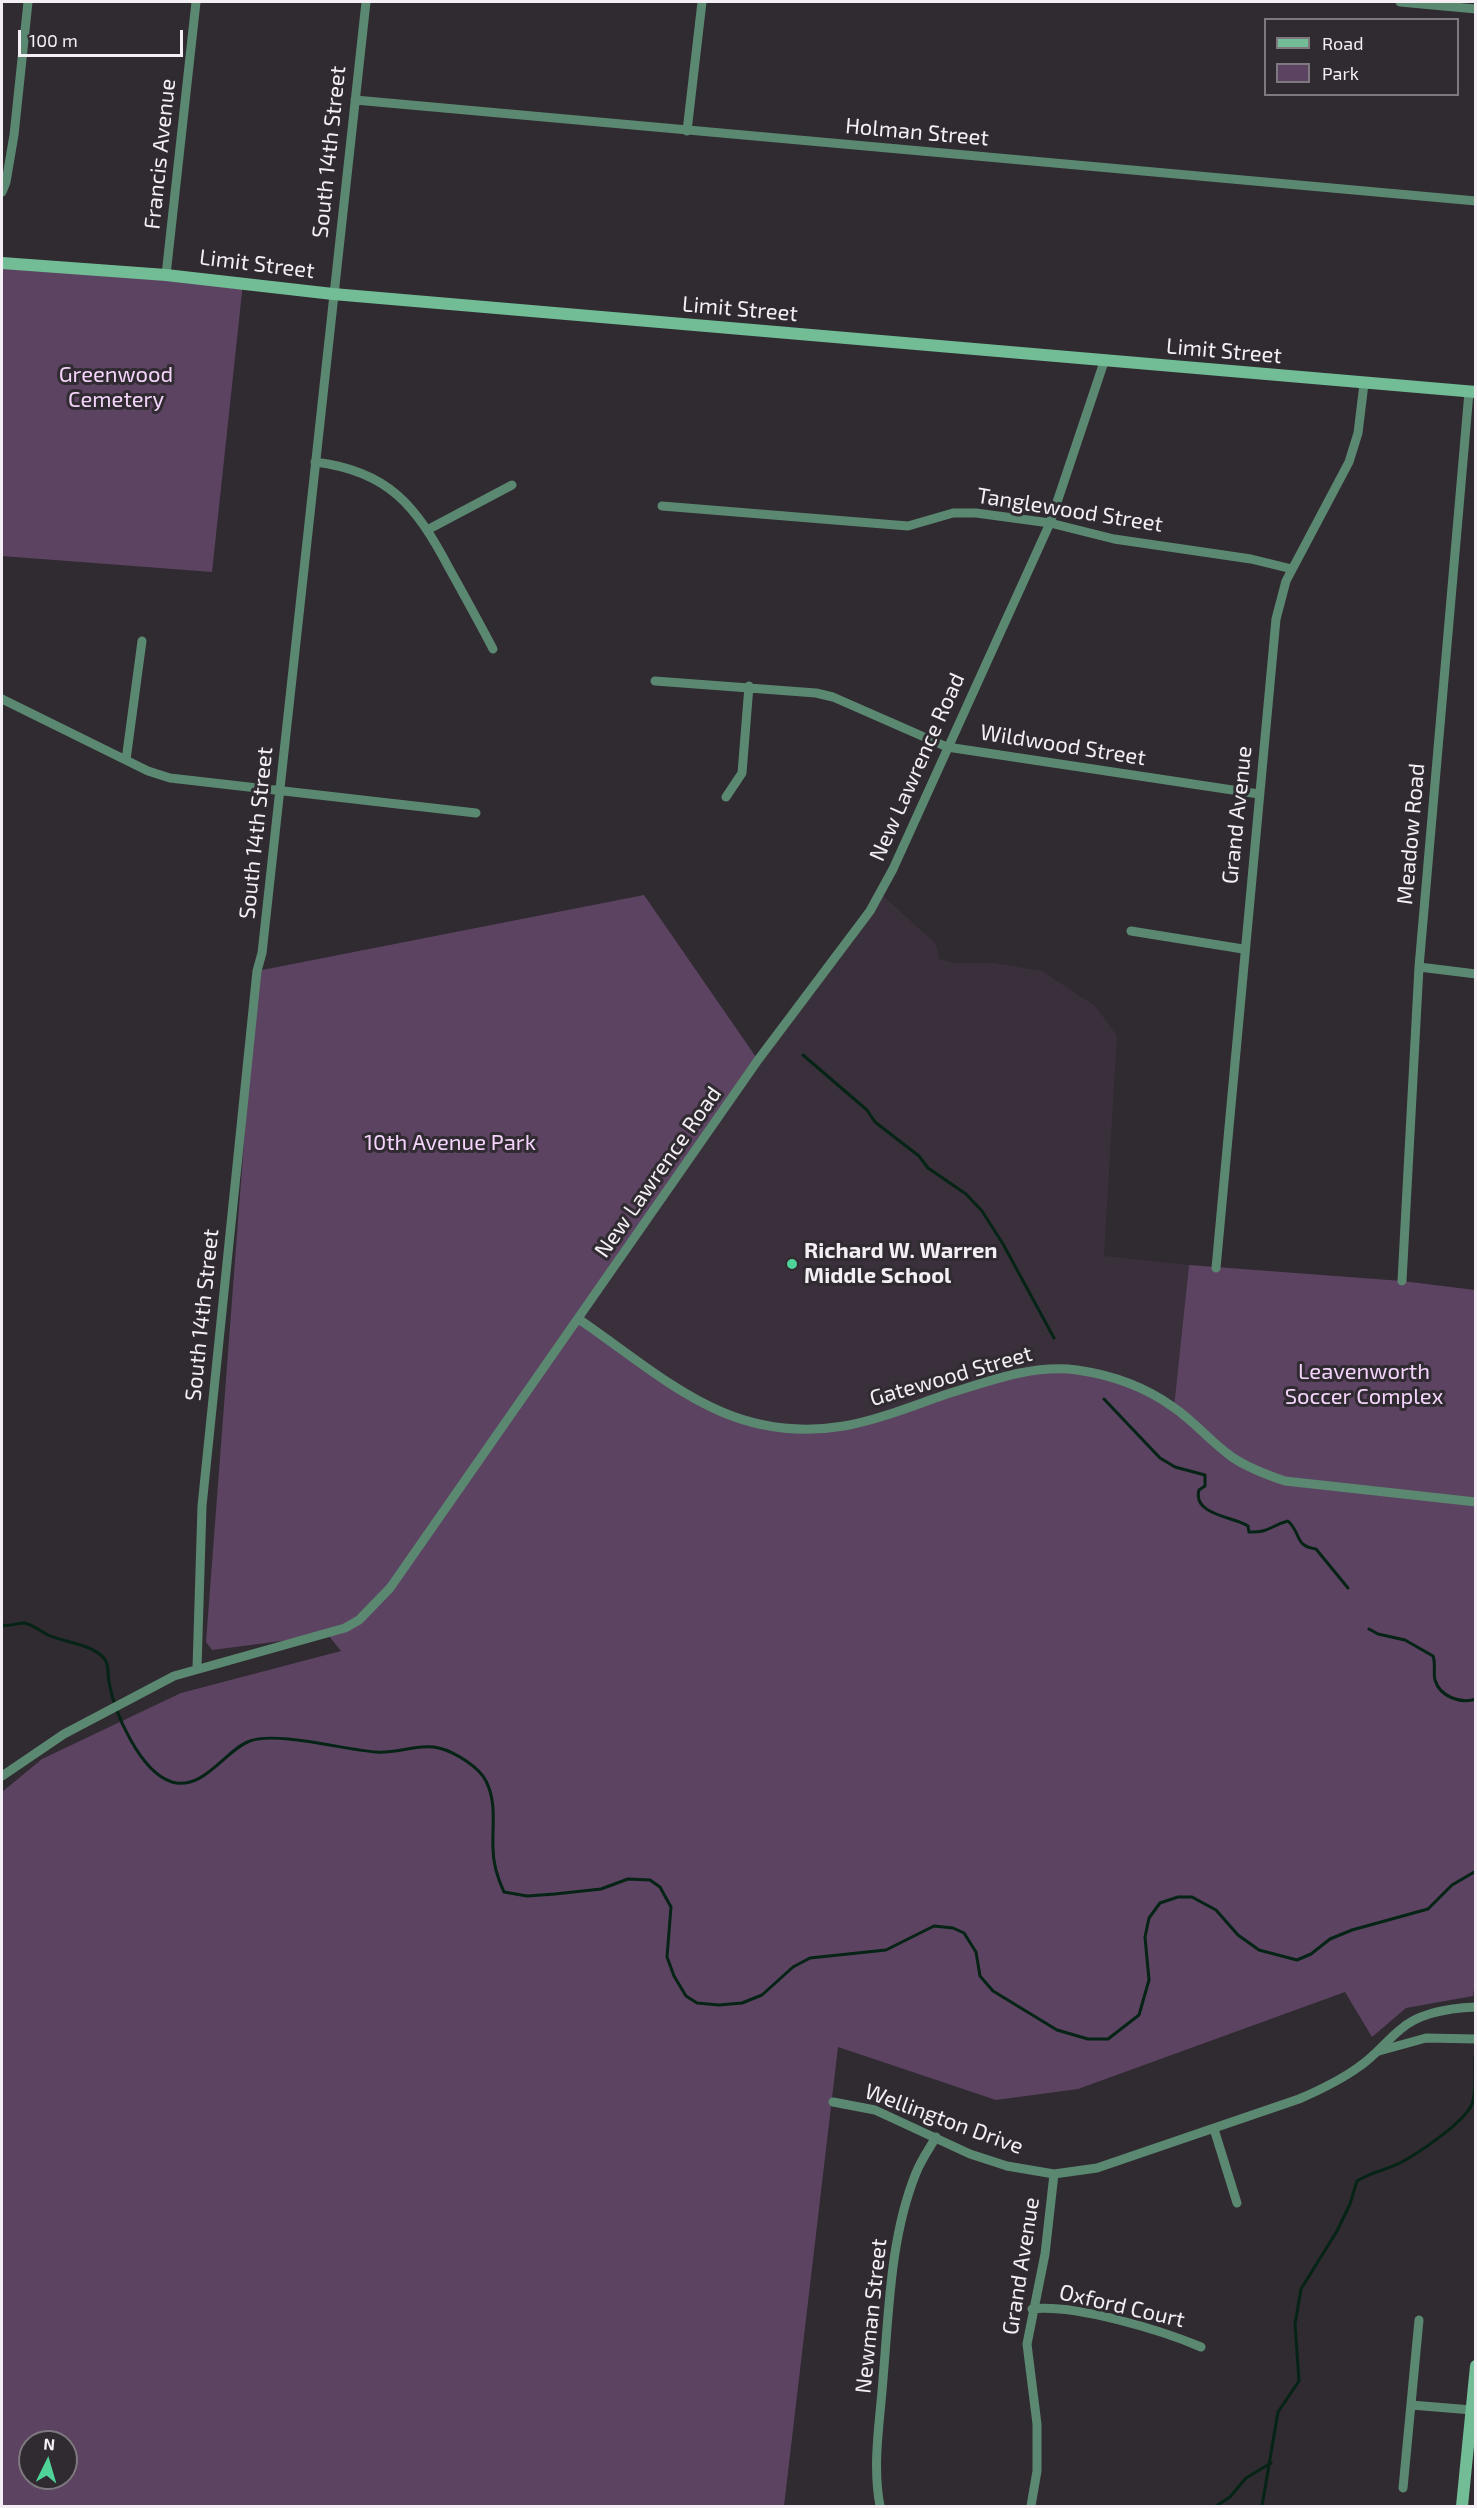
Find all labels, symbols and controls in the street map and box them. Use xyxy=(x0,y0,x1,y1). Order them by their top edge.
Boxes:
scale bar xyxy=(21,18,186,56)
legend xyxy=(1264,18,1459,96)
text: 100 m xyxy=(29,29,78,51)
text: Road xyxy=(1322,32,1363,54)
text: Park xyxy=(1322,62,1359,84)
street label: South 14th Street xyxy=(307,65,351,239)
street label: Francis Avenue xyxy=(139,77,181,231)
street label: Holman Street xyxy=(844,113,990,151)
street label: Limit Street xyxy=(198,244,316,284)
street label: Limit Street xyxy=(681,291,799,327)
street label: Limit Street xyxy=(1165,333,1283,369)
park label: Greenwood Cemetery xyxy=(59,362,173,414)
street label: Tanglewood Street xyxy=(975,482,1165,538)
street label: New Lawrence Road xyxy=(864,669,970,865)
street label: Wildwood Street xyxy=(978,719,1148,771)
street label: Grand Avenue xyxy=(1217,745,1257,885)
street label: South 14th Street xyxy=(234,746,278,920)
street label: Meadow Road xyxy=(1392,762,1430,906)
street label: New Lawrence Road xyxy=(589,1081,727,1263)
park label: 10th Avenue Park xyxy=(364,1130,536,1156)
street label: South 14th Street xyxy=(180,1228,224,1402)
place label: Richard W. Warren Middle School xyxy=(804,1238,998,1290)
marker: Richard W. Warren Middle School xyxy=(785,1257,799,1271)
street label: Gatewood Street xyxy=(867,1340,1035,1412)
park label: Leavenworth Soccer Complex xyxy=(1285,1359,1443,1410)
street label: Wellington Drive xyxy=(861,2078,1027,2160)
street label: Grand Avenue xyxy=(997,2195,1045,2337)
street label: Newman Street xyxy=(850,2237,892,2395)
street label: Oxford Court xyxy=(1057,2279,1187,2333)
north arrow xyxy=(18,2430,78,2490)
text: N xyxy=(43,2434,56,2454)

